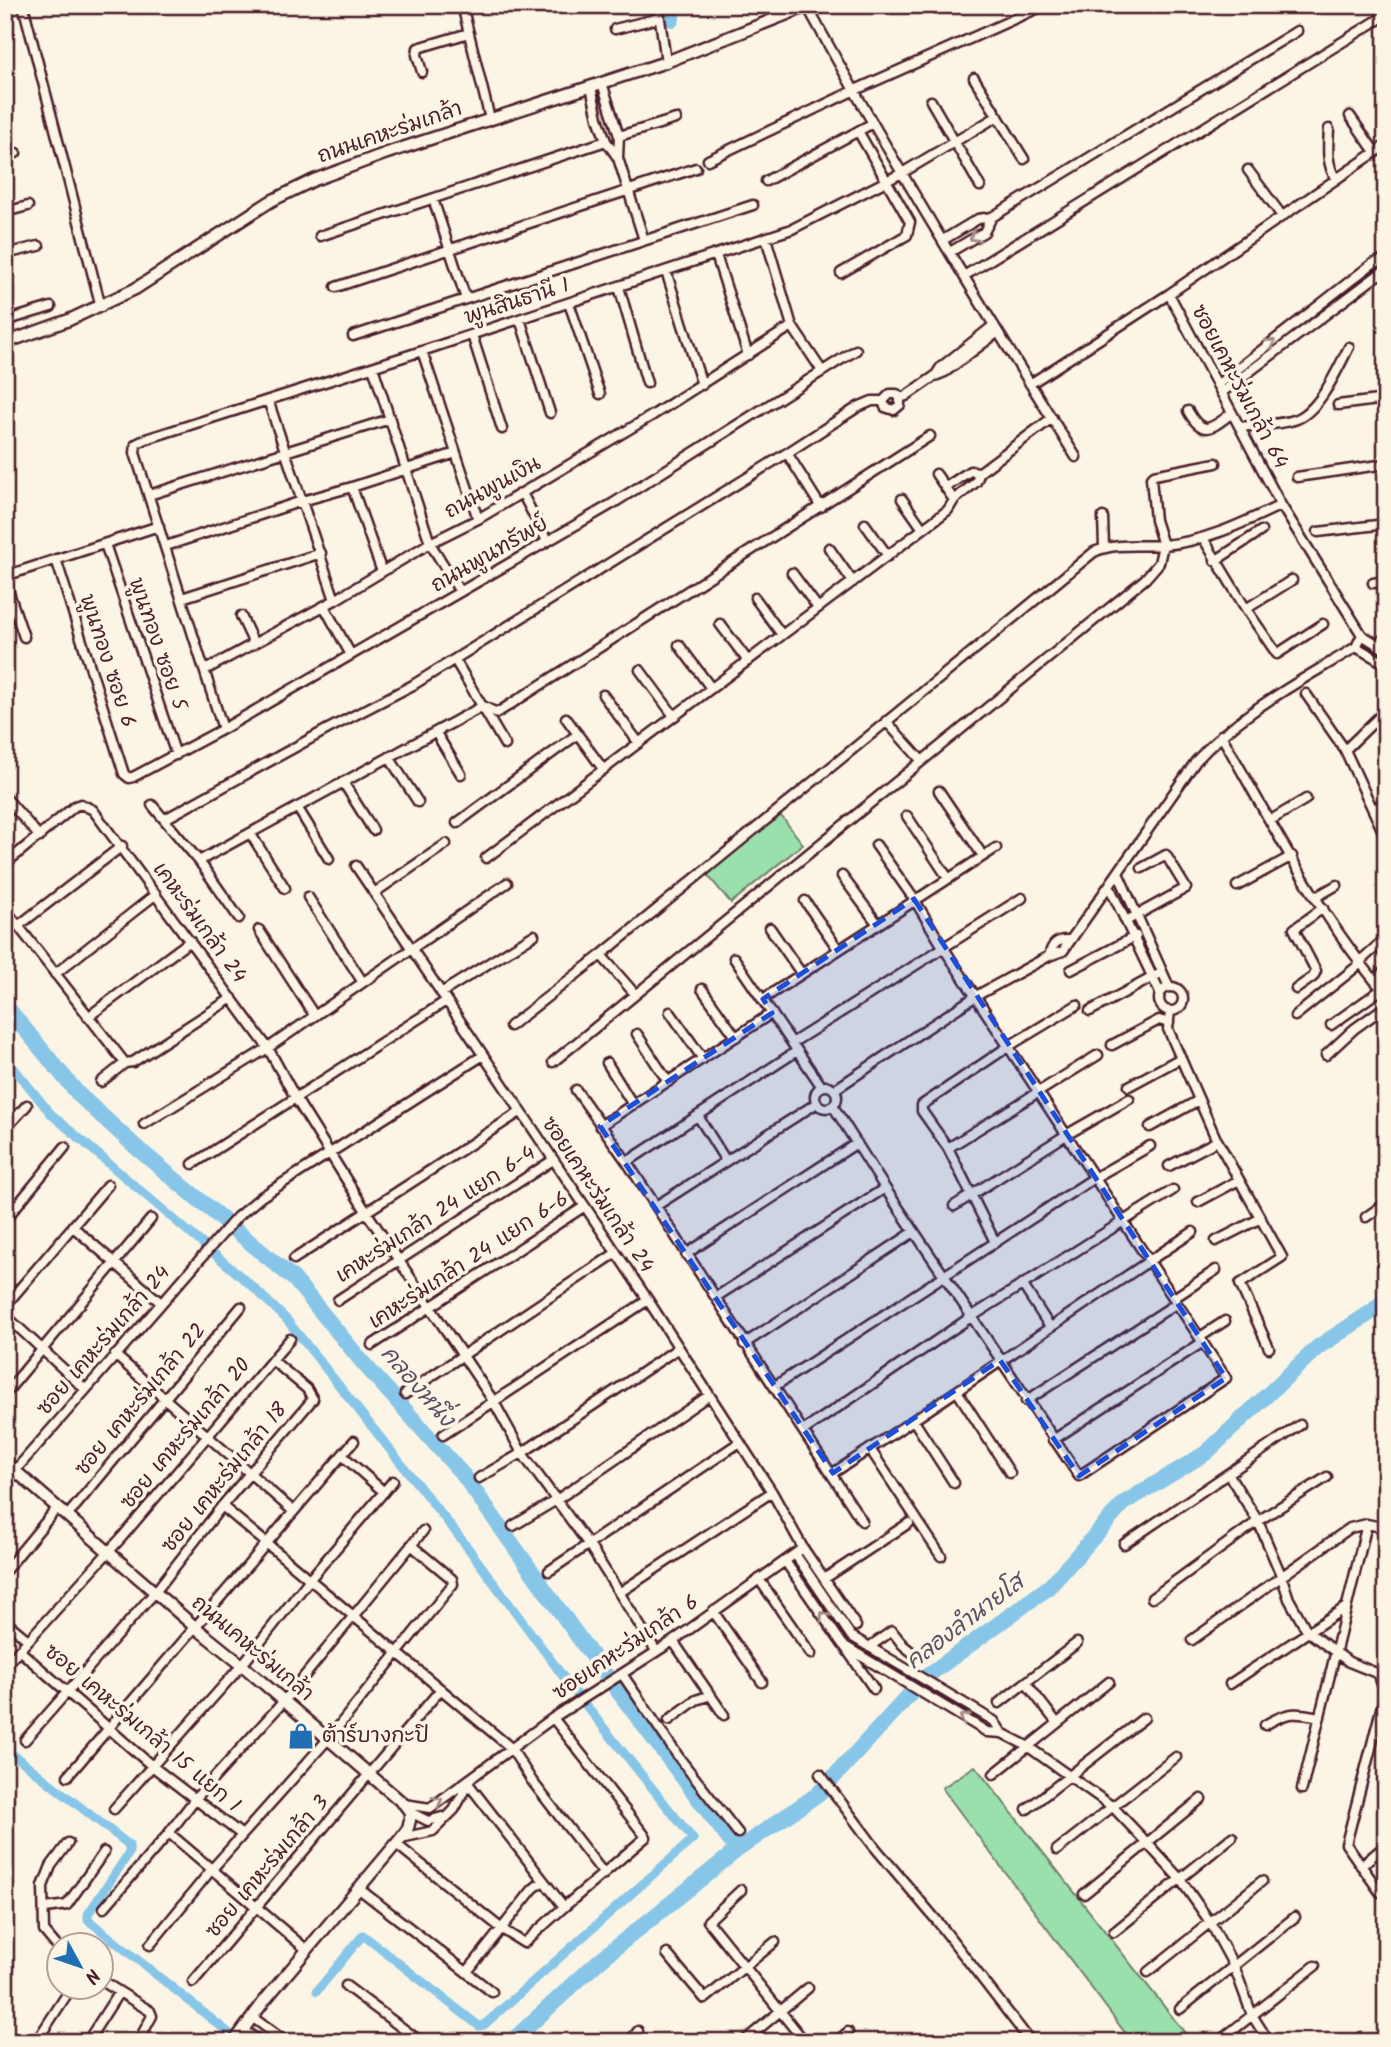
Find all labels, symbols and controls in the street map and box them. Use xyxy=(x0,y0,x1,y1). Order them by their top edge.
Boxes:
street label: ถนนเคหะร่มเกล้า xyxy=(313,93,467,173)
one-way arrow xyxy=(969,229,982,242)
street label: พูนสินธานี 1 xyxy=(460,269,574,335)
street label: ซอยเคหะร่มเกล้า 64 xyxy=(1182,299,1296,475)
one-way arrow xyxy=(1262,339,1275,351)
street label: ถนนพูนเงิน xyxy=(439,448,547,528)
street label: ถนนพูนทรัพย์ xyxy=(425,508,555,602)
street label: พูนทอง ซอย 5 xyxy=(119,573,196,716)
street label: พูนทอง ซอย 6 xyxy=(70,590,144,732)
street label: เคหะร่มเกล้า 24 xyxy=(144,856,254,990)
street label: ซอยเคหะร่มเกล้า 24 xyxy=(532,1110,662,1280)
street label: เคหะร่มเกล้า 24 แยก 6-4 xyxy=(329,1138,543,1292)
street label: เคหะร่มเกล้า 24 แยก 6-6 xyxy=(362,1184,576,1338)
street label: ซอย เคหะร่มเกล้า 24 xyxy=(29,1258,179,1424)
street label: ซอย เคหะร่มเกล้า 22 xyxy=(67,1316,215,1484)
water label: คลองหนึ่ง xyxy=(371,1335,468,1438)
street label: ซอย เคหะร่มเกล้า 20 xyxy=(113,1351,259,1517)
street label: ซอย เคหะร่มเกล้า 18 xyxy=(154,1395,296,1561)
water label: คลองลำนายโส xyxy=(898,1563,1036,1679)
street label: ซอยเคหะร่มเกล้า 6 xyxy=(546,1587,706,1709)
street label: ถนนเคหะร่มเกล้า xyxy=(183,1588,321,1710)
one-way arrow xyxy=(819,1611,832,1624)
street label: ซอย เคหะร่มเกล้า 15 แยก 1 xyxy=(36,1637,248,1821)
one-way arrow xyxy=(958,1714,971,1727)
place label: ต้าร์บางกะปิ xyxy=(322,1720,429,1753)
shop icon: ต้าร์บางกะปิ xyxy=(286,1721,316,1751)
street label: ซอย เคหะร่มเกล้า 3 xyxy=(198,1788,338,1946)
one-way arrow xyxy=(430,1796,443,1810)
north arrow xyxy=(46,1932,116,2002)
text: N xyxy=(76,1961,107,1990)

